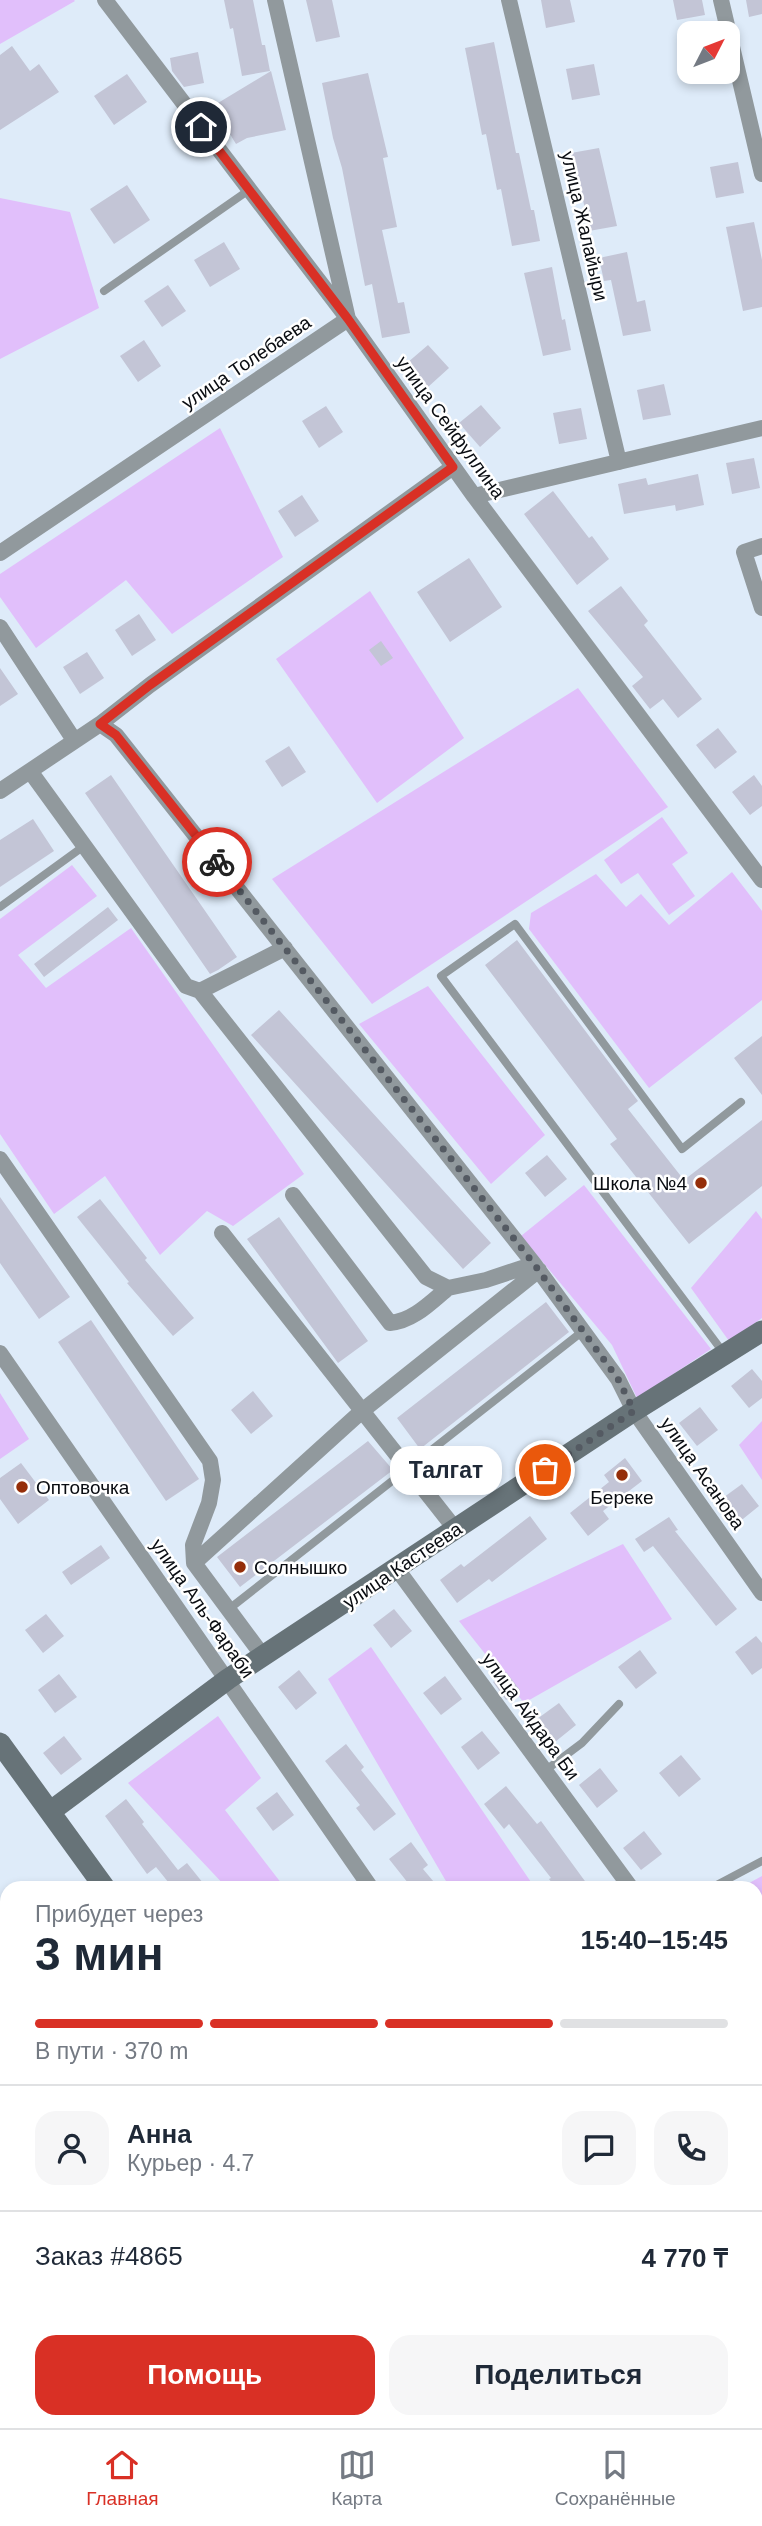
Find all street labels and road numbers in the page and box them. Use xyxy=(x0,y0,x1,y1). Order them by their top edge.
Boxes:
street label: улица Жалайыри xyxy=(557,149,612,303)
street label: улица Толебаева xyxy=(178,311,315,413)
street label: улица Сейфуллина xyxy=(392,352,510,503)
street label: улица Асанова xyxy=(656,1413,749,1534)
street label: улица Кастеева xyxy=(339,1518,466,1613)
street label: улица Аль-Фараби xyxy=(147,1535,259,1682)
street label: улица Айдара Би xyxy=(477,1649,584,1784)

